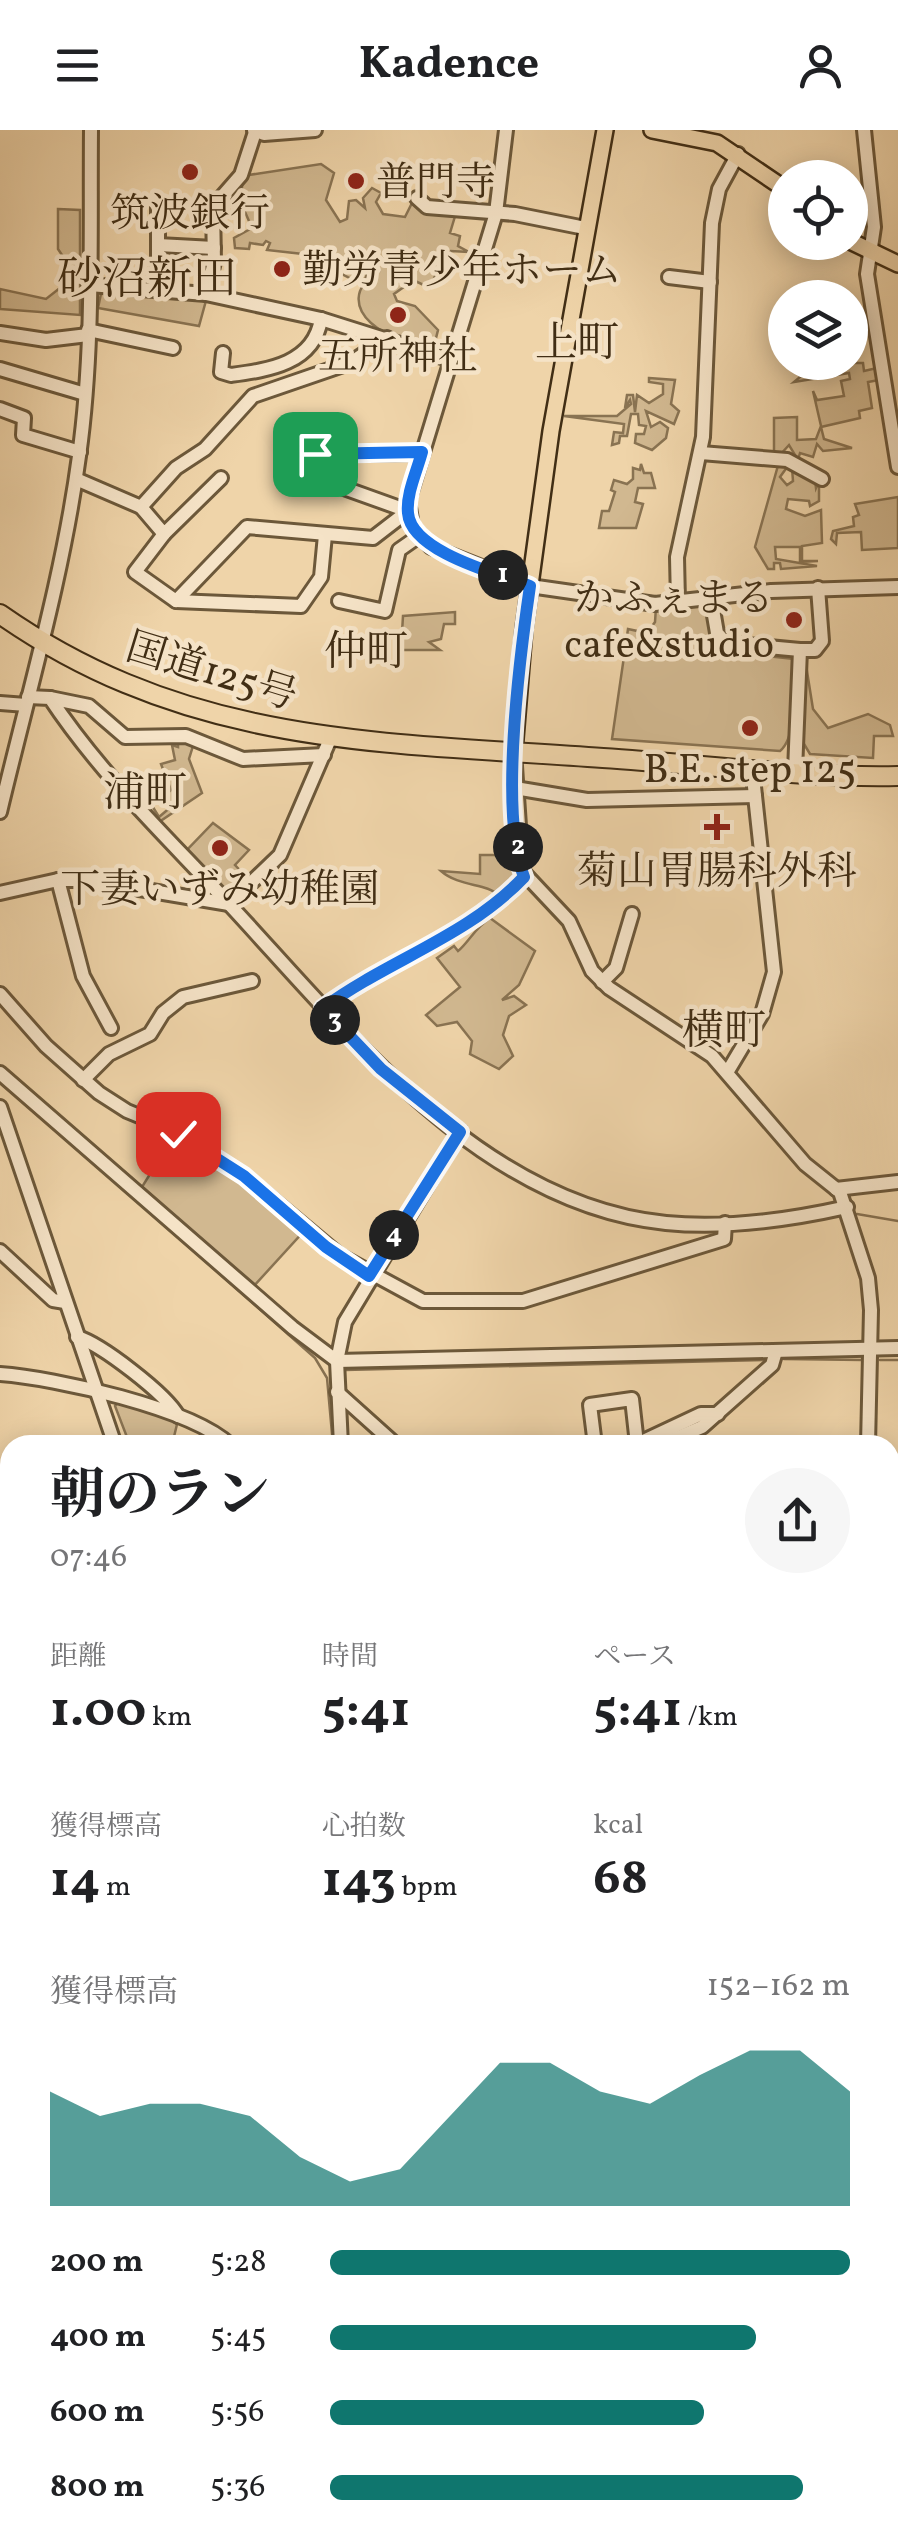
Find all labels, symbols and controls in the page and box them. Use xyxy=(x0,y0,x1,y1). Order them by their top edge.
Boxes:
text: Kadence xyxy=(359,34,539,97)
icon: menu xyxy=(50,38,105,93)
icon: person xyxy=(793,38,848,93)
place label: 普門寺 xyxy=(376,157,496,213)
map controls xyxy=(768,160,868,380)
button: locate xyxy=(768,160,868,260)
marker: 筑波銀行 xyxy=(179,161,201,183)
marker: 普門寺 xyxy=(345,170,367,192)
place label: 筑波銀行 xyxy=(110,188,270,244)
place label: 勤労青少年ホーム xyxy=(302,245,622,301)
district label: 砂沼新田 xyxy=(57,250,237,313)
marker: 勤労青少年ホーム xyxy=(271,258,293,280)
button: layers xyxy=(768,280,868,380)
marker: 五所神社 xyxy=(387,304,409,326)
district label: 上町 xyxy=(535,316,619,375)
place label: 五所神社 xyxy=(318,331,478,387)
pin xyxy=(273,412,358,497)
icon: arrive xyxy=(288,427,343,482)
pin: 1 xyxy=(478,550,528,600)
text: 1 xyxy=(497,555,509,594)
place label: かふぇまる cafe&studio xyxy=(564,573,774,675)
marker: かふぇまる cafe&studio xyxy=(783,609,805,631)
street label: 国道125号 xyxy=(118,621,303,726)
district label: 仲町 xyxy=(324,625,408,684)
marker: B.E. step 125 xyxy=(739,717,761,739)
place label: B.E. step 125 xyxy=(644,744,856,800)
district label: 浦町 xyxy=(103,766,187,825)
marker: 菊山胃腸科外科 xyxy=(704,814,730,840)
pin: 2 xyxy=(493,822,543,872)
text: 2 xyxy=(511,827,525,866)
marker: 下妻いずみ幼稚園 xyxy=(209,837,231,859)
place label: 菊山胃腸科外科 xyxy=(577,846,857,902)
place label: 下妻いずみ幼稚園 xyxy=(60,864,380,920)
pin: 3 xyxy=(310,995,360,1045)
text: 3 xyxy=(328,1000,342,1039)
district label: 横町 xyxy=(682,1004,766,1063)
pin xyxy=(136,1092,221,1177)
icon: check xyxy=(151,1107,206,1162)
pin: 4 xyxy=(369,1210,419,1260)
text: 4 xyxy=(386,1215,402,1254)
text: 朝のラン xyxy=(50,1460,270,1536)
button: share xyxy=(745,1468,850,1573)
text: 07:46 xyxy=(50,1536,127,1580)
text: 距離 xyxy=(50,1638,106,1677)
text: 時間 xyxy=(322,1638,378,1677)
text: ペース xyxy=(593,1638,676,1677)
text: 1.00 xyxy=(50,1677,146,1747)
text: 5:41 xyxy=(322,1677,410,1747)
text: 5:41 xyxy=(593,1677,682,1747)
text: km xyxy=(146,1698,192,1737)
text: /km xyxy=(682,1698,738,1737)
text: kcal xyxy=(593,1806,643,1845)
text: 獲得標高 xyxy=(50,1808,162,1847)
text: 心拍数 xyxy=(322,1808,406,1847)
text: 68 xyxy=(593,1845,648,1915)
text: 14 xyxy=(50,1847,100,1917)
text: 143 xyxy=(322,1847,396,1917)
text: m xyxy=(100,1868,131,1907)
text: bpm xyxy=(396,1868,458,1907)
text: 152–162 m xyxy=(706,1965,850,2009)
text: 獲得標高 xyxy=(50,1972,178,2016)
text: 200 m xyxy=(50,2241,144,2285)
text: 5:28 xyxy=(210,2241,266,2285)
text: 400 m xyxy=(50,2316,146,2360)
text: 5:45 xyxy=(210,2316,266,2360)
text: 600 m xyxy=(50,2391,145,2435)
text: 5:56 xyxy=(210,2391,265,2435)
text: 800 m xyxy=(50,2466,145,2510)
text: 5:36 xyxy=(210,2466,266,2510)

